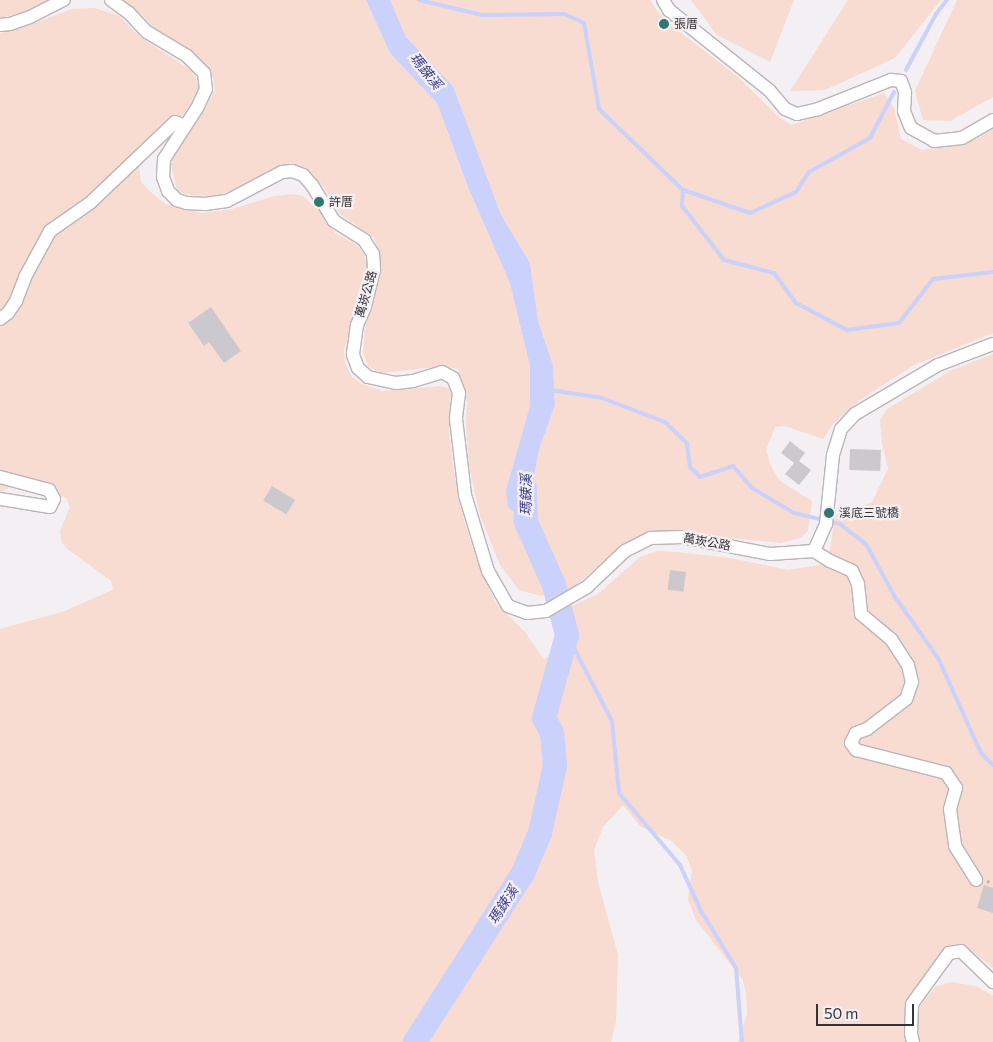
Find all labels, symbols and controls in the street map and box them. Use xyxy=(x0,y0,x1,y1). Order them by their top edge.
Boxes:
place label: 張厝 xyxy=(674,17,698,31)
marker: 張厝 xyxy=(658,18,670,30)
water label: 瑪鋉溪 xyxy=(406,49,446,93)
place label: 許厝 xyxy=(329,195,353,209)
marker: 許厝 xyxy=(313,196,325,208)
street label: 萬崁公路 xyxy=(352,269,380,319)
water label: 瑪鋉溪 xyxy=(518,474,534,516)
place label: 溪底三號橋 xyxy=(839,506,899,520)
marker: 溪底三號橋 xyxy=(823,507,835,519)
street label: 萬崁公路 xyxy=(682,531,732,553)
water label: 瑪鋉溪 xyxy=(485,883,521,927)
scale bar xyxy=(818,994,916,1026)
text: 50 m xyxy=(824,1004,858,1022)

